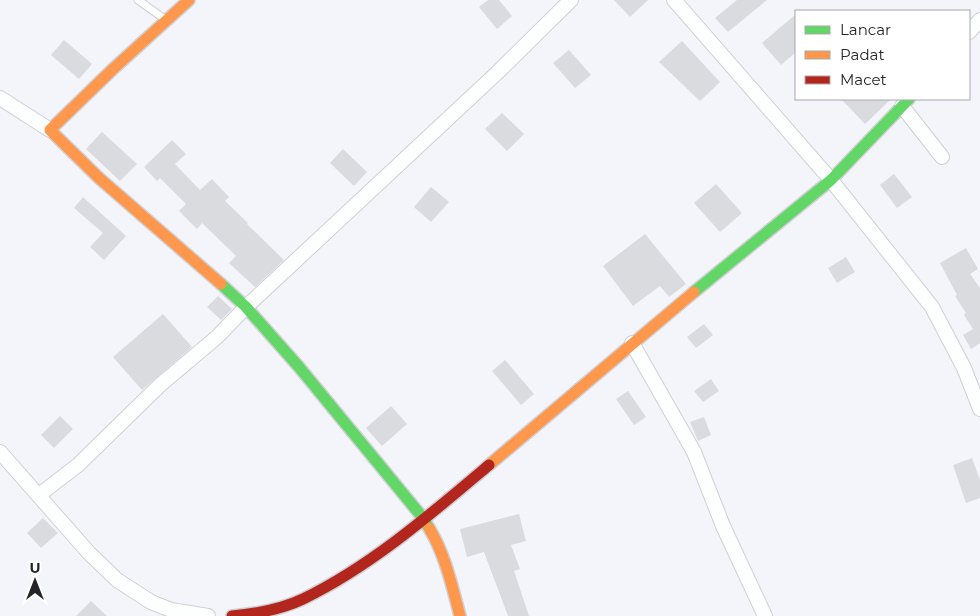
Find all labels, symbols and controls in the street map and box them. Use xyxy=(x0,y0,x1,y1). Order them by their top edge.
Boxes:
legend xyxy=(795,10,970,100)
text: Lancar xyxy=(840,20,891,39)
text: Padat xyxy=(840,45,885,64)
text: Macet xyxy=(840,70,887,89)
north arrow xyxy=(10,556,60,606)
text: U xyxy=(29,559,41,577)

